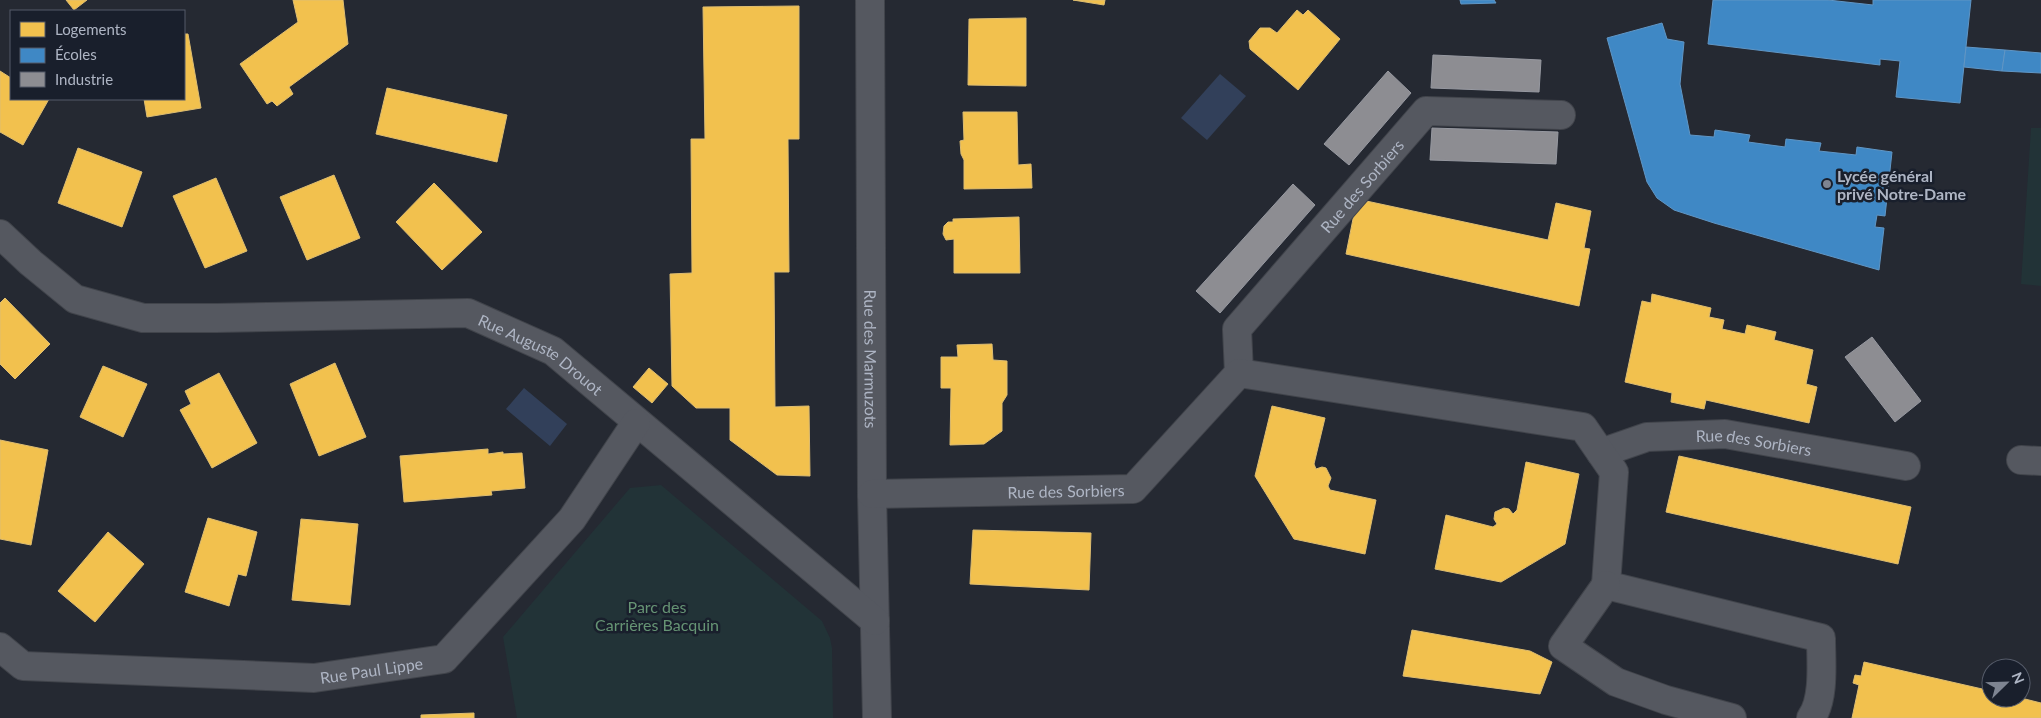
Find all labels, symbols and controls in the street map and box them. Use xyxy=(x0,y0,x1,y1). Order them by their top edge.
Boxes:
legend xyxy=(10,10,185,100)
text: Logements xyxy=(55,20,127,38)
text: Écoles xyxy=(55,45,97,63)
text: Industrie xyxy=(55,70,113,88)
street label: Rue des Sorbiers xyxy=(1316,135,1407,236)
place label: Lycée général privé Notre-Dame xyxy=(1837,166,1967,203)
marker: Lycée général privé Notre-Dame xyxy=(1821,178,1833,190)
street label: Rue des Marmuzots xyxy=(862,290,881,429)
street label: Rue Auguste Drouot xyxy=(476,309,607,399)
street label: Rue des Sorbiers xyxy=(1695,424,1813,459)
street label: Rue des Sorbiers xyxy=(1007,480,1125,501)
park label: Parc des Carrières Bacquin xyxy=(595,597,719,634)
street label: Rue Paul Lippe xyxy=(319,653,424,687)
north arrow xyxy=(1981,658,2031,708)
text: N xyxy=(2008,669,2028,686)

